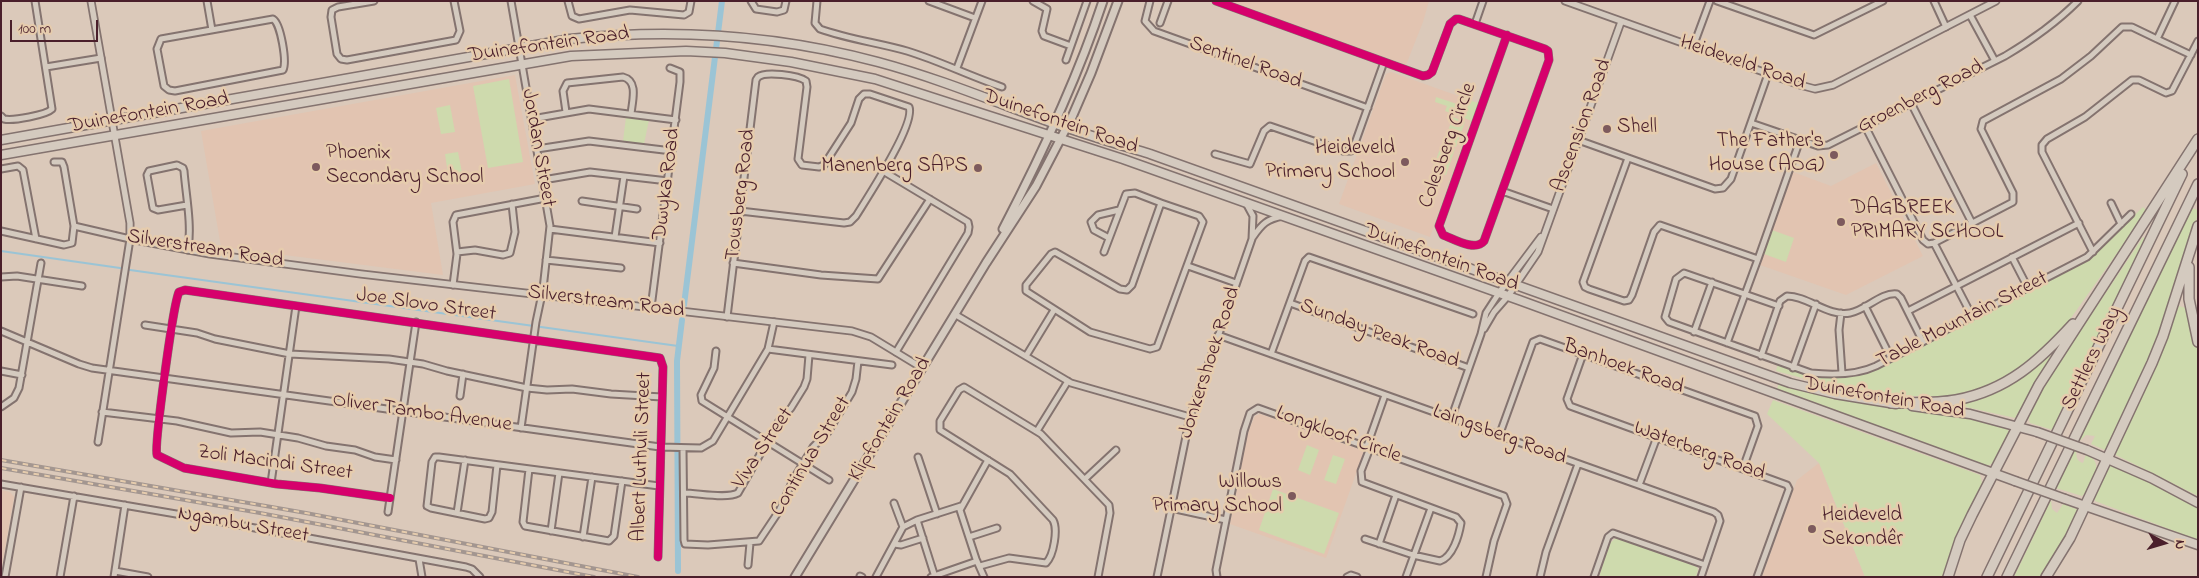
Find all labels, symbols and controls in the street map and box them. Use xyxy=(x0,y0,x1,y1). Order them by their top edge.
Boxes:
scale bar xyxy=(12,10,100,42)
text: 100 m xyxy=(18,18,51,40)
street label: Duinefontein Road xyxy=(467,22,631,70)
street label: Heideveld Road xyxy=(1676,31,1808,97)
street label: Sentinel Road xyxy=(1185,32,1305,96)
street label: Ascension Road xyxy=(1547,56,1619,196)
street label: Groenberg Road xyxy=(1854,56,1988,140)
street label: Colesberg Circle xyxy=(1415,80,1483,212)
street label: Duinefontein Road xyxy=(979,85,1141,161)
street label: Jordan Street xyxy=(514,87,560,209)
street label: Duinefontein Road xyxy=(67,88,231,140)
place label: Shell xyxy=(1617,116,1657,142)
marker: Shell xyxy=(1601,123,1613,135)
street label: Dwyka Road xyxy=(649,127,687,241)
street label: Tousberg Road xyxy=(721,128,763,262)
place label: The Father's House (AOG) xyxy=(1709,130,1824,180)
place label: Heideveld Primary School xyxy=(1265,137,1395,187)
place label: Phoenix Secondary School xyxy=(326,142,484,192)
marker: The Father's House (AOG) xyxy=(1828,149,1840,161)
place label: Manenberg SAPS xyxy=(821,155,968,181)
marker: Heideveld Primary School xyxy=(1399,156,1411,168)
marker: Phoenix Secondary School xyxy=(310,161,322,173)
marker: Manenberg SAPS xyxy=(972,162,984,174)
place label: DAGBREEK PRIMARY SCHOOL xyxy=(1851,197,2003,247)
marker: DAGBREEK PRIMARY SCHOOL xyxy=(1835,216,1847,228)
street label: Duinefontein Road xyxy=(1360,219,1522,299)
street label: Silverstream Road xyxy=(125,225,285,275)
street label: Table Mountain Street xyxy=(1873,267,2053,375)
street label: Silverstream Road xyxy=(526,281,686,325)
street label: Joe Slovo Street xyxy=(354,284,498,328)
street label: Jonkershoek Road xyxy=(1175,284,1247,442)
street label: Sunday Peak Road xyxy=(1296,294,1462,376)
street label: Settlers Way xyxy=(2057,303,2129,415)
street label: Banhoek Road xyxy=(1559,335,1687,401)
street label: Klipfontein Road xyxy=(844,353,938,487)
street label: Albert Luthuli Street xyxy=(627,372,659,542)
street label: Duinefontein Road xyxy=(1802,373,1966,425)
street label: Oliver Tambo Avenue xyxy=(331,389,513,439)
street label: Continua Street xyxy=(766,392,858,522)
street label: Laingsberg Road xyxy=(1429,400,1569,472)
street label: Longkloof Circle xyxy=(1272,402,1404,470)
street label: Viva Street xyxy=(728,404,800,494)
street label: Waterberg Road xyxy=(1630,417,1768,487)
street label: Zoli Macindi Street xyxy=(196,441,354,487)
place label: Willows Primary School xyxy=(1152,471,1282,521)
marker: Willows Primary School xyxy=(1286,490,1298,502)
street label: Ngambu Street xyxy=(176,502,310,550)
place label: Heideveld Sekondêr xyxy=(1822,504,1903,554)
north arrow xyxy=(2139,518,2189,568)
marker: Heideveld Sekondêr xyxy=(1806,523,1818,535)
text: N xyxy=(2168,539,2190,550)

